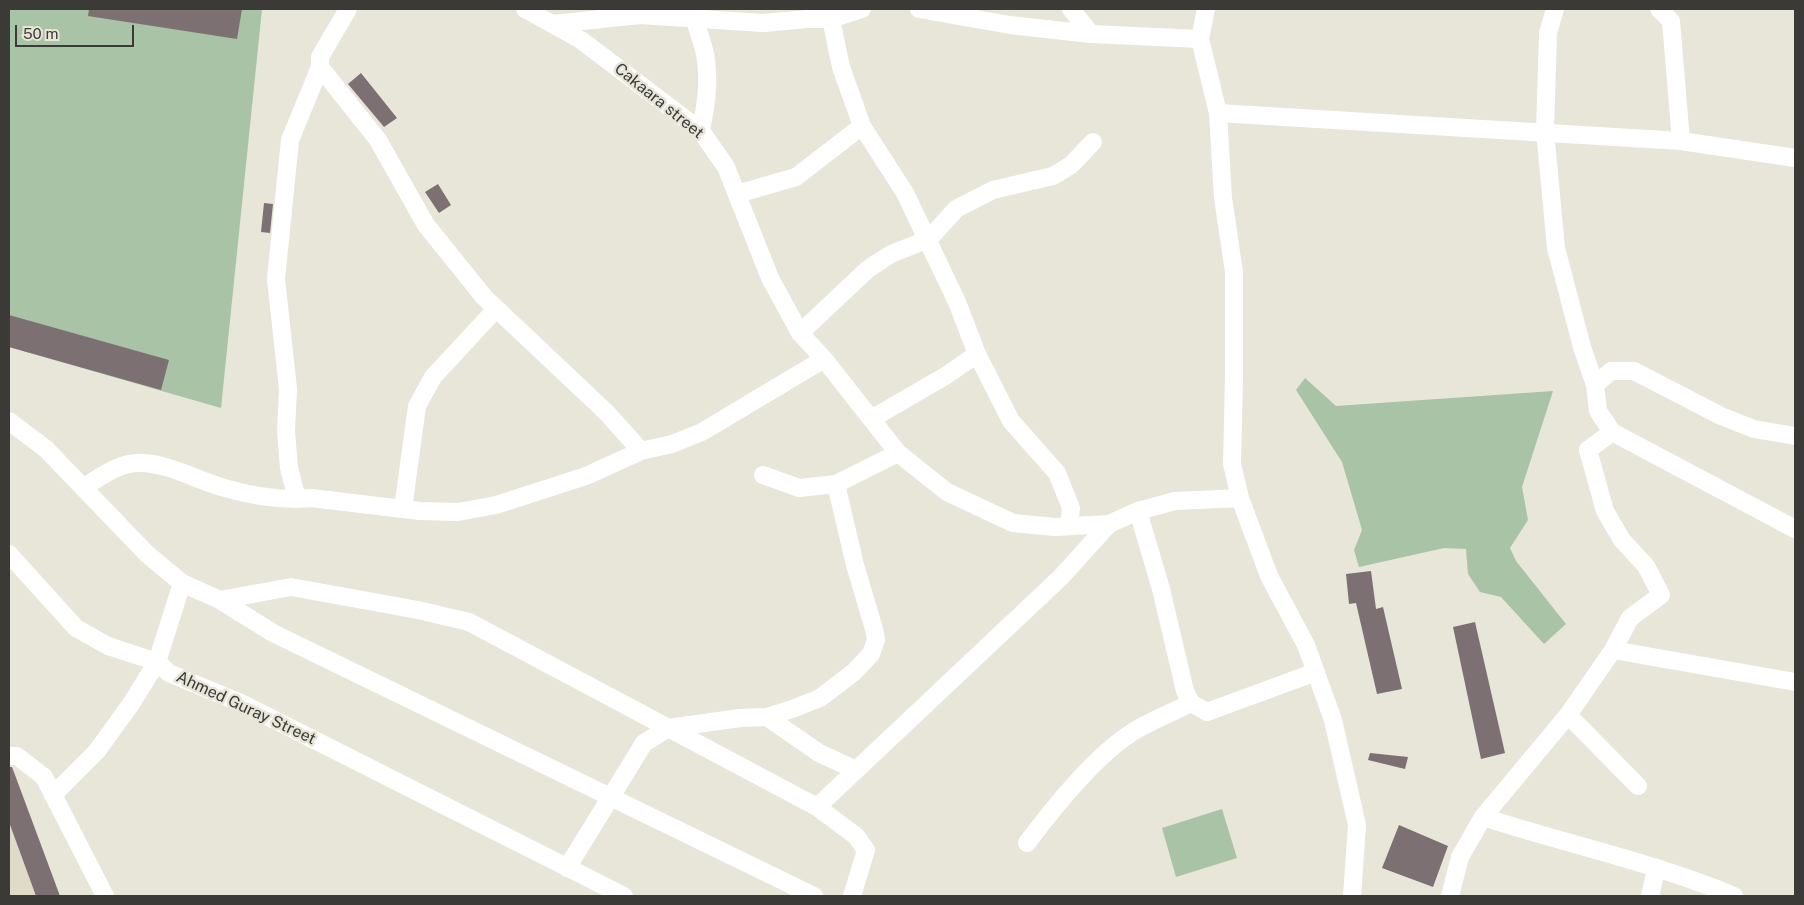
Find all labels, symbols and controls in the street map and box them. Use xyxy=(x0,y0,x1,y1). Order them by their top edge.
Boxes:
scale bar xyxy=(18,15,136,47)
text: 50 m xyxy=(23,25,58,42)
street label: Cakaara street xyxy=(611,59,707,143)
street label: Ahmed Guray Street xyxy=(173,667,319,749)

